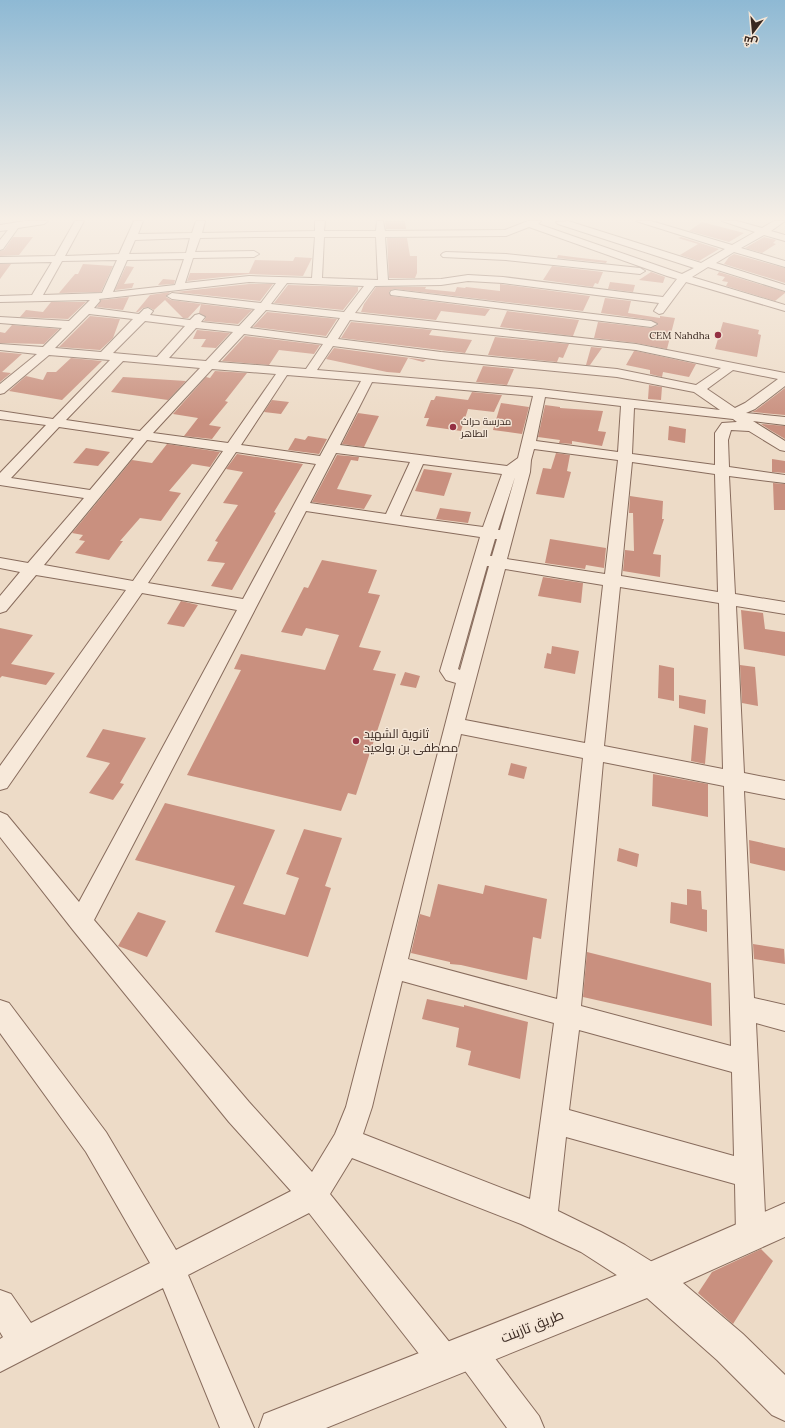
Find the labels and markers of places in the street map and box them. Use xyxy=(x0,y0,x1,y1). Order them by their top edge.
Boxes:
place label: CEM Nahdha xyxy=(649,329,710,342)
marker: CEM Nahdha xyxy=(713,330,723,340)
place label: مدرسة حراث الطاهر xyxy=(460,415,511,440)
marker: مدرسة حراث الطاهر xyxy=(448,422,458,432)
place label: ثانوية الشهيد مصطفى بن بولعيد xyxy=(364,726,458,755)
marker: ثانوية الشهيد مصطفى بن بولعيد xyxy=(351,736,361,746)

